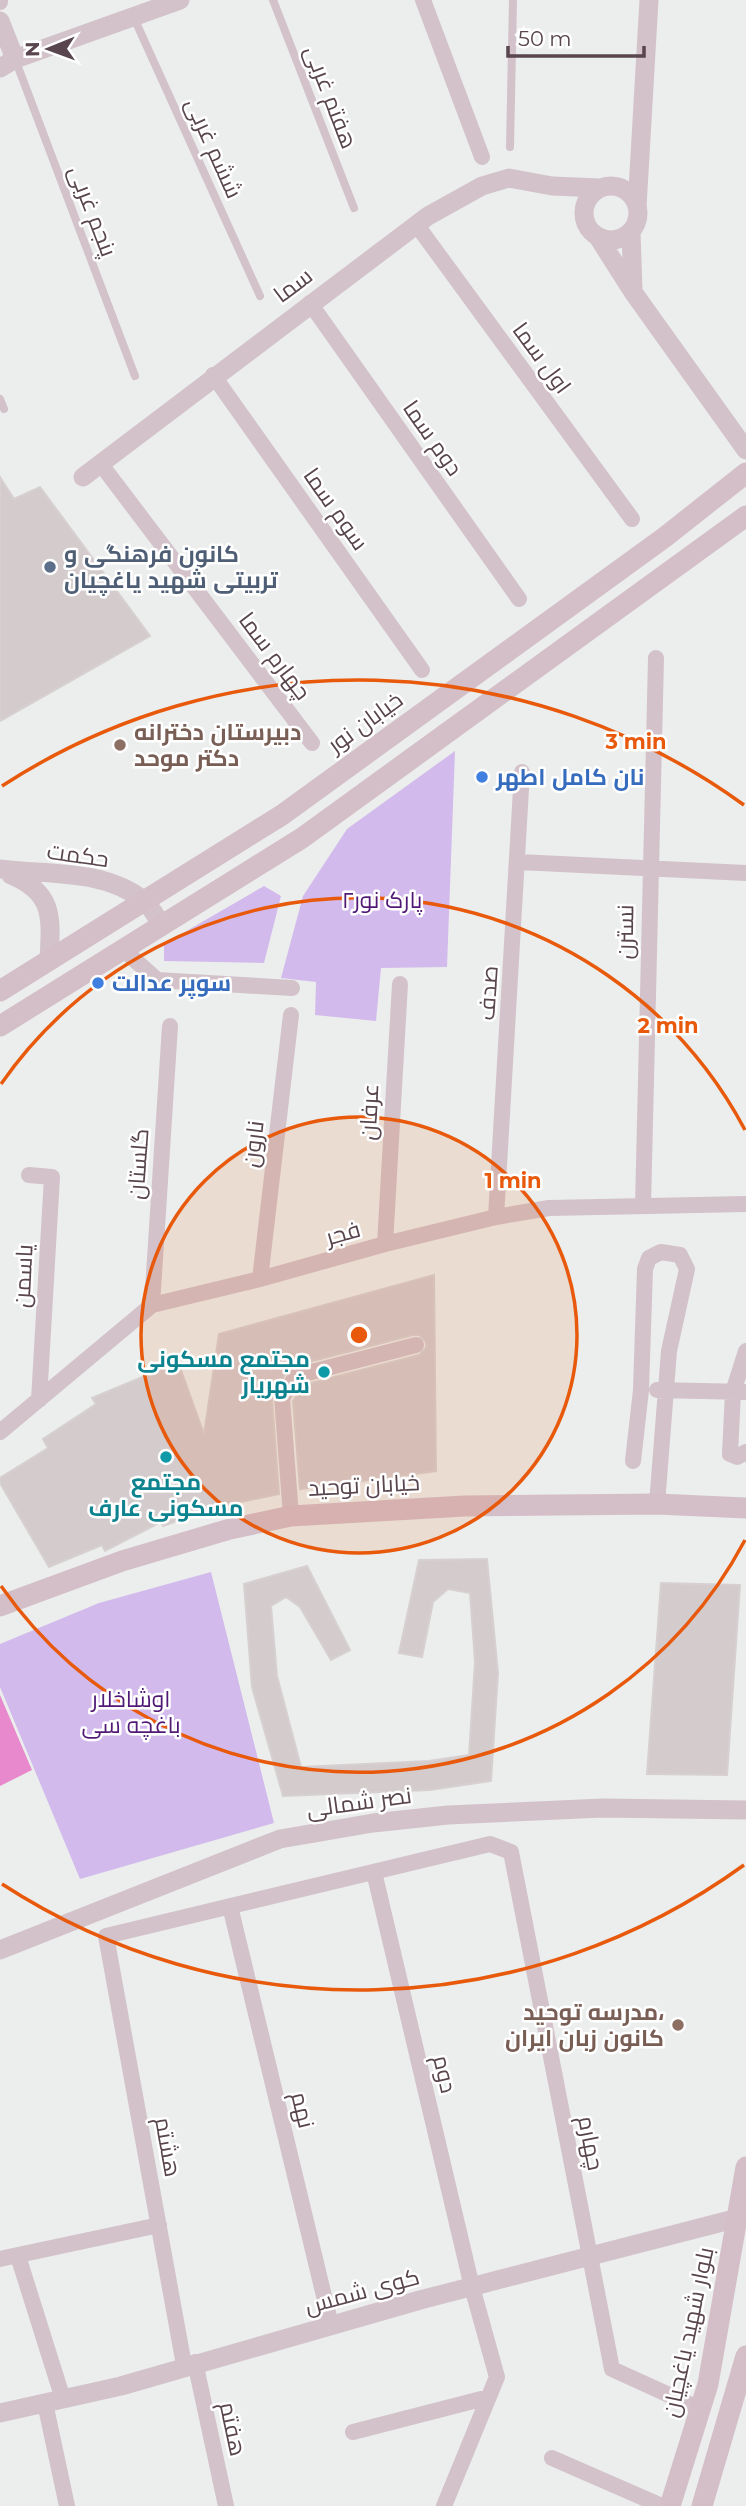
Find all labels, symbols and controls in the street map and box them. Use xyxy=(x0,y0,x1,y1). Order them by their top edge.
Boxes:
north arrow xyxy=(14,14,84,84)
scale bar xyxy=(508,14,644,58)
text: 50 m xyxy=(518,26,572,51)
text: N xyxy=(21,41,44,57)
street label: هفتم غربی xyxy=(297,42,363,153)
street label: ششم غربی xyxy=(178,93,249,203)
street label: پنجم غربی xyxy=(61,162,123,261)
street label: سما xyxy=(268,261,318,309)
street label: اول سما xyxy=(507,317,577,399)
street label: دوم سما xyxy=(395,395,469,482)
street label: سوم سما xyxy=(296,462,374,557)
place label: کانون فرهنگی و تربیتی شهید یاغچیان xyxy=(64,540,278,596)
marker: کانون فرهنگی و تربیتی شهید یاغچیان xyxy=(42,559,58,575)
street label: چهارم سما xyxy=(231,607,317,707)
street label: خیابان نور xyxy=(320,685,408,760)
place label: دبیرستان دخترانه دکتر موحد xyxy=(134,718,301,772)
text: 3 min xyxy=(604,729,667,754)
marker: دبیرستان دخترانه دکتر موحد xyxy=(112,737,128,753)
place label: نان کامل اطهر xyxy=(495,763,645,791)
marker: نان کامل اطهر xyxy=(474,769,490,785)
street label: حکمت xyxy=(45,837,111,873)
park label: پارک نور۲ xyxy=(342,886,422,915)
street label: نسترن xyxy=(611,904,639,960)
street label: صدف xyxy=(472,965,504,1021)
place label: سوپر عدالت xyxy=(112,969,231,999)
marker: سوپر عدالت xyxy=(90,975,106,991)
text: 2 min xyxy=(637,1013,699,1038)
street label: عرفان xyxy=(354,1083,384,1141)
street label: نارون xyxy=(236,1119,270,1169)
street label: گلستان xyxy=(122,1127,154,1201)
text: 1 min xyxy=(484,1168,542,1193)
street label: فجر xyxy=(321,1215,364,1252)
street label: یاسمن xyxy=(7,1244,39,1308)
centre of rings xyxy=(347,1323,371,1347)
place label: مجتمع مسکونی شهریار xyxy=(137,1345,310,1399)
marker: مجتمع مسکونی شهریار xyxy=(316,1364,332,1380)
marker: مجتمع مسکونی عارف xyxy=(158,1449,174,1465)
place label: مجتمع مسکونی عارف xyxy=(88,1468,244,1522)
street label: خیابان توحید xyxy=(307,1468,421,1502)
park label: اوشاخلار باغچه سی xyxy=(81,1685,181,1740)
street label: نصر شمالی xyxy=(305,1781,413,1823)
place label: مدرسه توحید، کانون زبان ایران xyxy=(505,1998,664,2052)
marker: مدرسه توحید، کانون زبان ایران xyxy=(670,2017,686,2033)
street label: دوم xyxy=(425,2052,463,2096)
street label: نهم xyxy=(283,2089,321,2131)
street label: چهارم xyxy=(570,2113,610,2173)
street label: هشتم xyxy=(147,2115,187,2179)
street label: بلوار شهید یاغچیان xyxy=(656,2244,721,2420)
street label: کوی شمس xyxy=(302,2262,422,2320)
street label: هفتم xyxy=(212,2399,252,2459)

